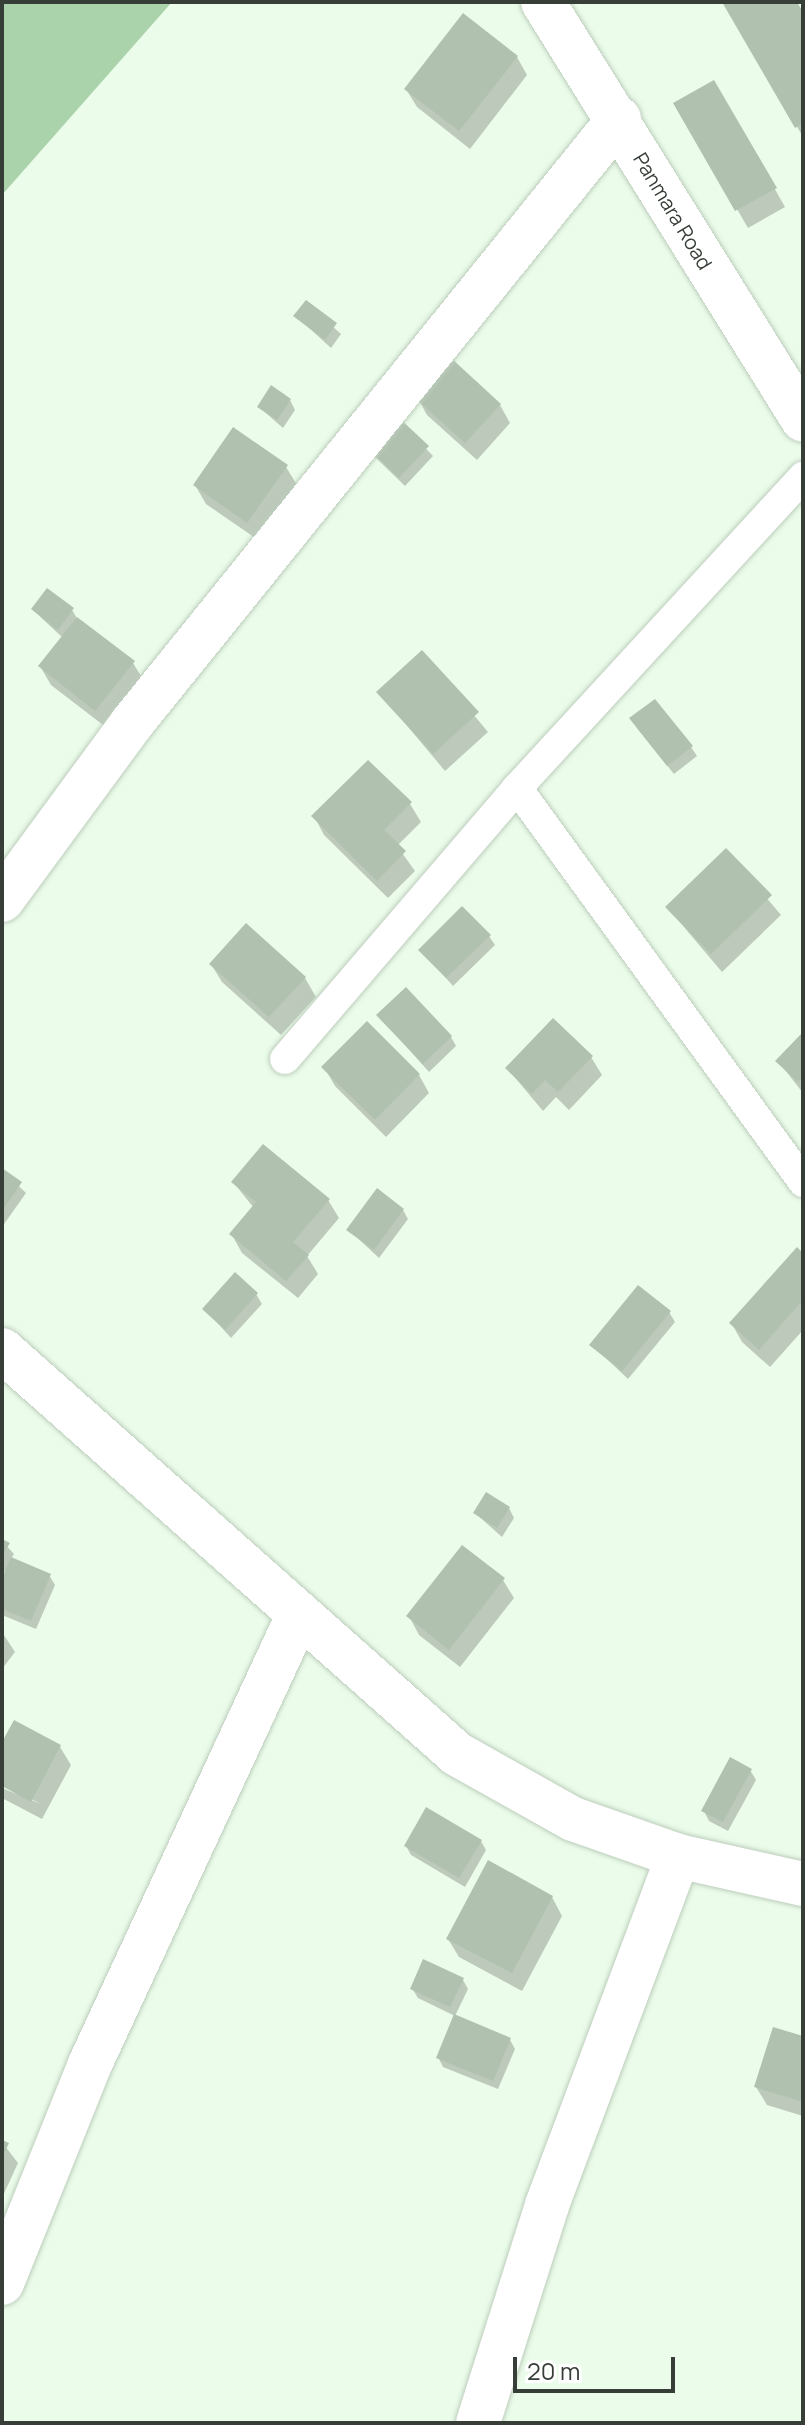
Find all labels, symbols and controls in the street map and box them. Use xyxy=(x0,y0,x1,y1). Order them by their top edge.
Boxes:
street label: Panmara Road xyxy=(629,148,717,274)
scale bar xyxy=(517,2341,679,2391)
text: 20 m xyxy=(527,2354,580,2387)

